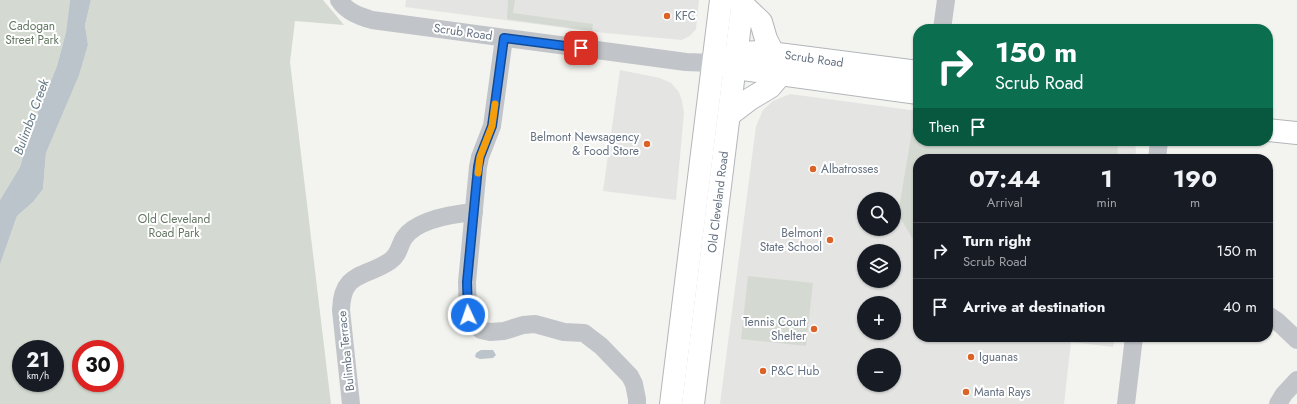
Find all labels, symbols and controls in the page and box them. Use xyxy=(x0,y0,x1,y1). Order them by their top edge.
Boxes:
place label: KFC xyxy=(675,7,696,25)
marker: KFC xyxy=(662,11,672,21)
park label: Cadogan Street Park xyxy=(5,17,60,49)
street label: Scrub Road xyxy=(433,19,493,45)
pin xyxy=(564,31,598,65)
text: 150 m xyxy=(995,32,1077,73)
icon: arrive xyxy=(570,37,592,59)
icon: right xyxy=(929,40,981,92)
street label: Scrub Road xyxy=(784,46,844,72)
text: Scrub Road xyxy=(995,70,1084,96)
water label: Bulimba Creek xyxy=(9,76,54,158)
text: Then xyxy=(929,116,959,138)
icon: arrive xyxy=(967,116,989,138)
place label: Belmont Newsagency & Food Store xyxy=(530,128,640,160)
marker: Belmont Newsagency & Food Store xyxy=(642,139,652,149)
street label: Old Cleveland Road xyxy=(703,150,733,254)
place label: Albatrosses xyxy=(821,160,879,178)
text: 07:44 xyxy=(969,161,1041,196)
text: 1 xyxy=(1101,161,1113,196)
text: 190 xyxy=(1173,161,1217,196)
marker: Albatrosses xyxy=(808,164,818,174)
map controls xyxy=(857,192,901,392)
button: search xyxy=(857,192,901,236)
text: Arrival xyxy=(987,193,1023,212)
text: min xyxy=(1097,193,1117,212)
text: m xyxy=(1190,193,1200,212)
park label: Old Cleveland Road Park xyxy=(138,210,210,242)
place label: Belmont State School xyxy=(760,224,822,256)
text: Turn right xyxy=(963,230,1031,252)
marker: Belmont State School xyxy=(825,235,835,245)
icon: right xyxy=(929,240,951,262)
text: 150 m xyxy=(1217,240,1257,262)
button: layers xyxy=(857,244,901,288)
text: Scrub Road xyxy=(963,252,1027,271)
position arrow xyxy=(447,294,489,336)
button: + xyxy=(857,296,901,340)
icon: arrive xyxy=(929,296,951,318)
text: Arrive at destination xyxy=(963,296,1105,318)
text: 40 m xyxy=(1223,296,1257,318)
street label: Bulimba Terrace xyxy=(333,310,359,392)
place label: Tennis Court Shelter xyxy=(743,313,807,345)
marker: Tennis Court Shelter xyxy=(809,324,819,334)
speed limit sign: 30 xyxy=(72,340,124,392)
text: 21 xyxy=(26,346,50,375)
button: − xyxy=(857,348,901,392)
place label: Iguanas xyxy=(979,348,1018,366)
marker: Iguanas xyxy=(966,352,976,362)
place label: P&C Hub xyxy=(771,362,819,380)
marker: P&C Hub xyxy=(758,366,768,376)
text: km/h xyxy=(27,368,49,383)
place label: Manta Rays xyxy=(974,383,1031,401)
marker: Manta Rays xyxy=(961,387,971,397)

